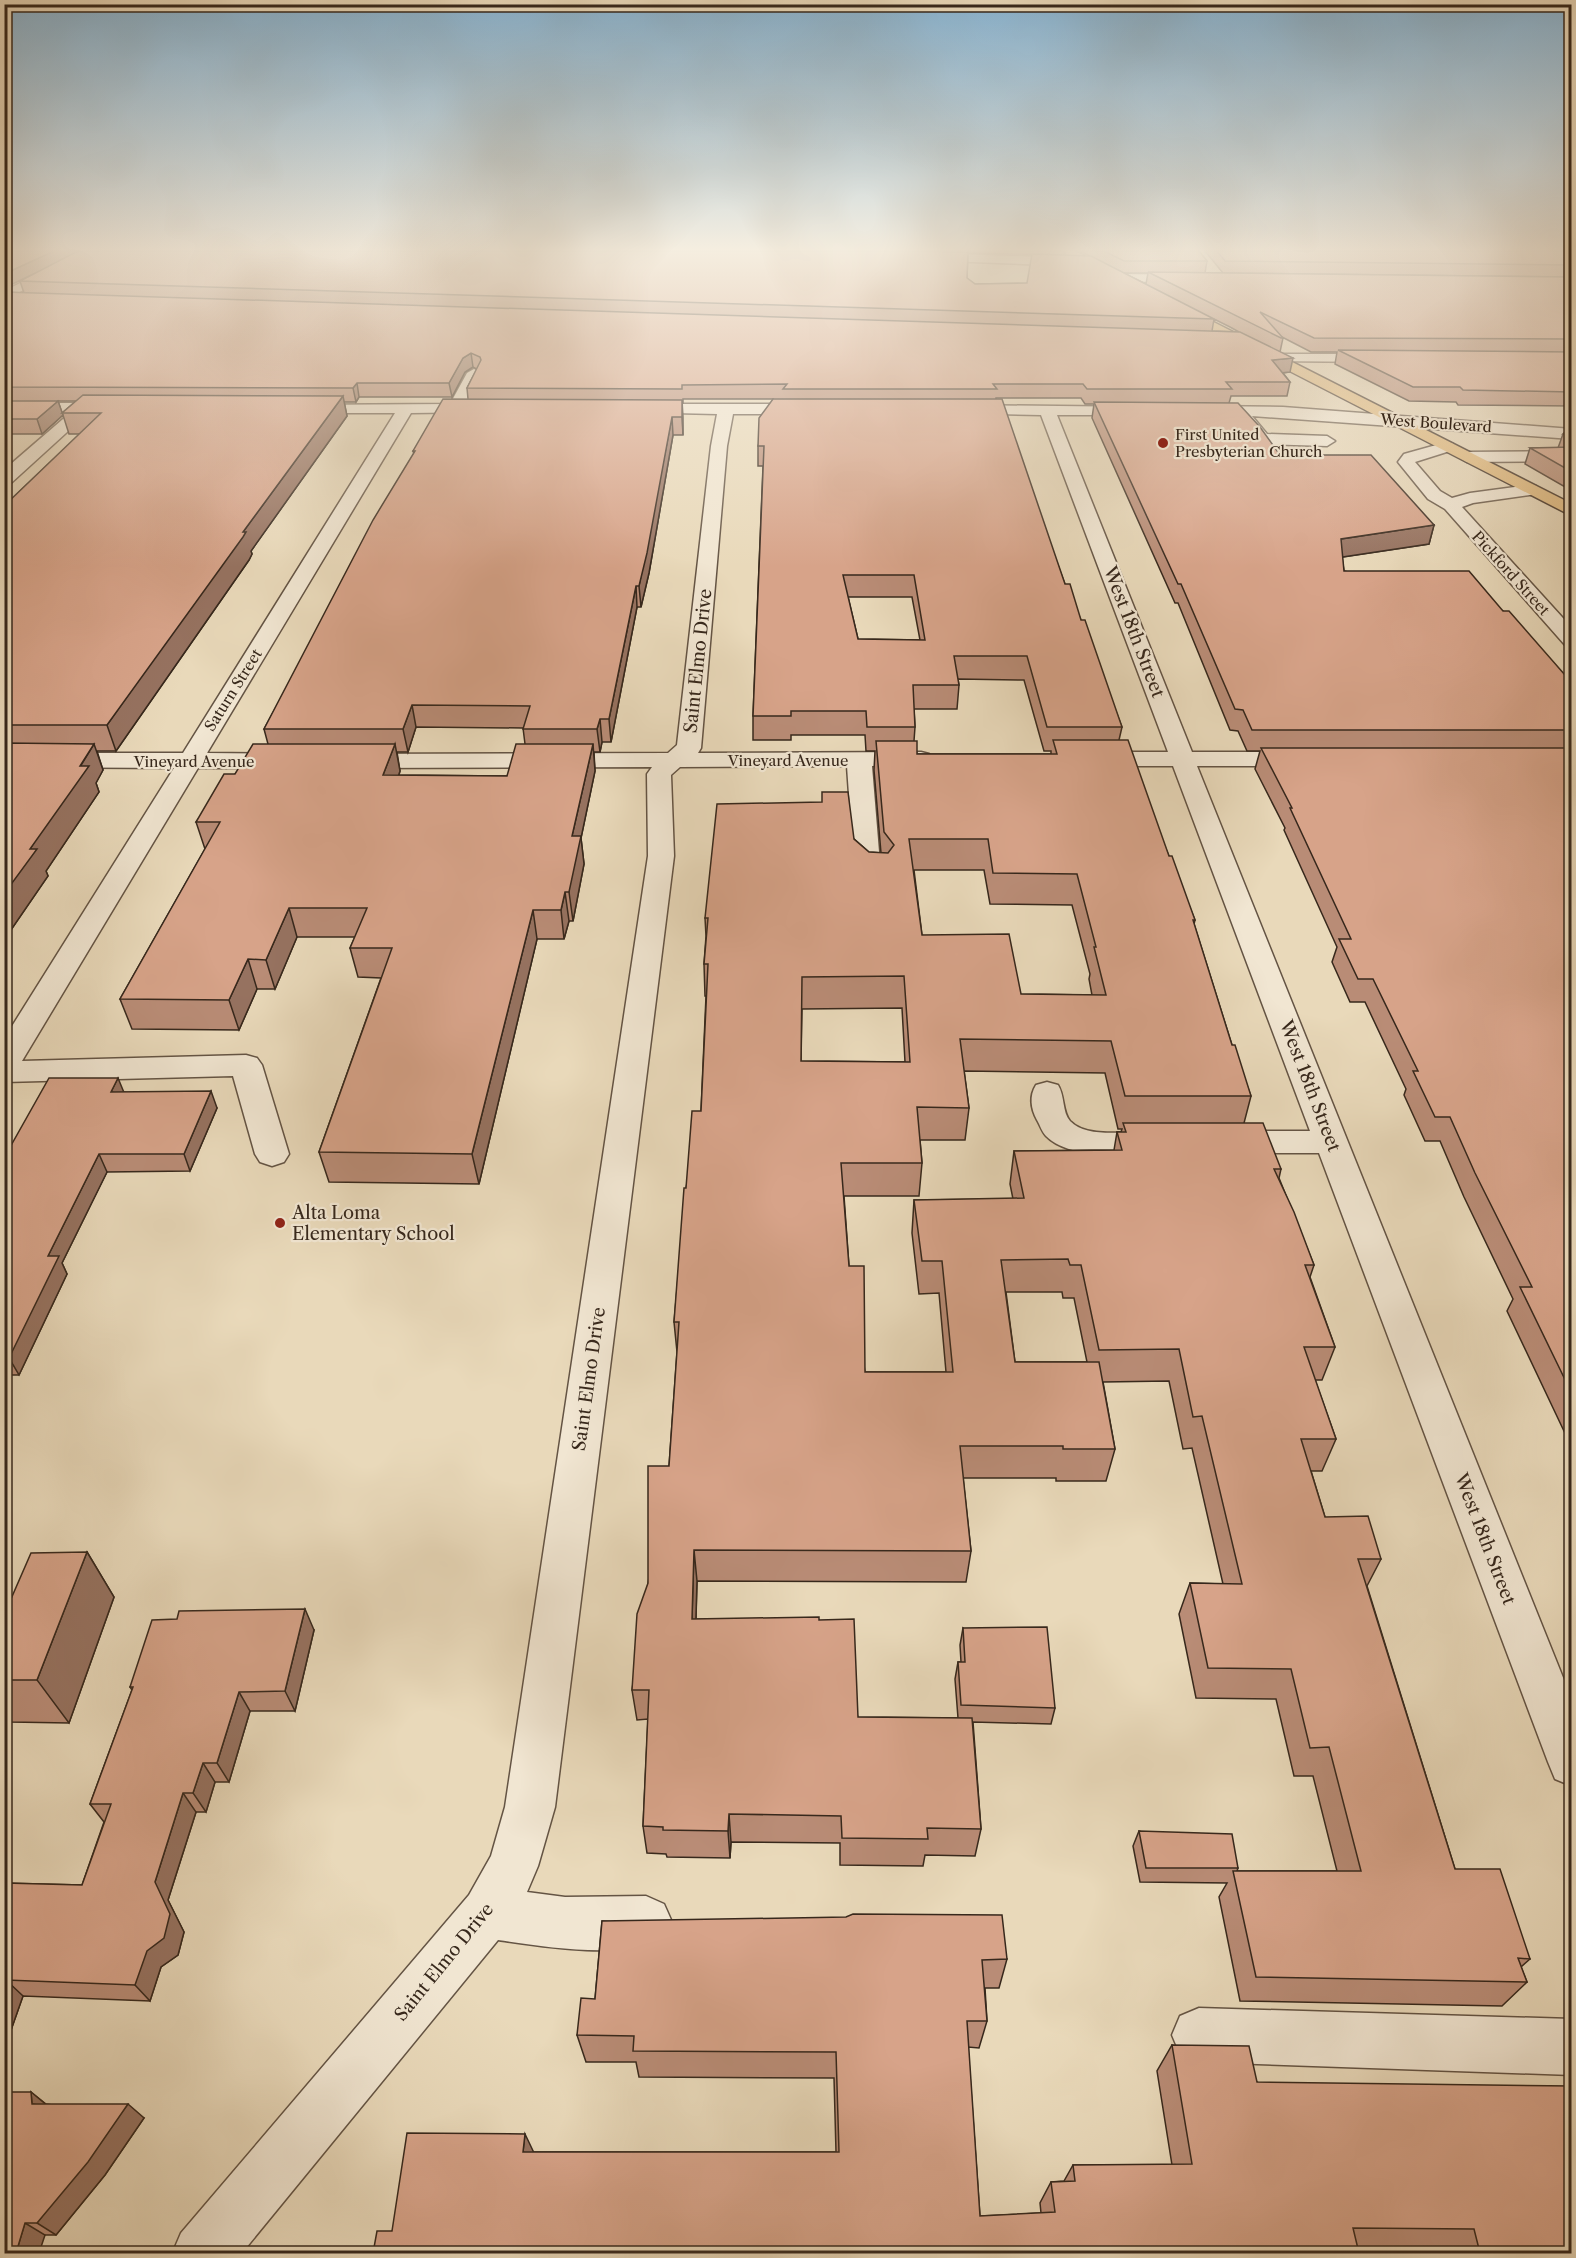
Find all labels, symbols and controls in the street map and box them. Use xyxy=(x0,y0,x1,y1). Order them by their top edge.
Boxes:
street label: West Boulevard xyxy=(1379,410,1492,436)
place label: First United Presbyterian Church xyxy=(1175,425,1323,461)
marker: First United Presbyterian Church xyxy=(1156,436,1170,450)
street label: Pickford Street xyxy=(1468,527,1554,620)
street label: West 18th Street xyxy=(1098,562,1169,701)
street label: Saint Elmo Drive xyxy=(679,588,717,734)
street label: Saturn Street xyxy=(200,645,266,735)
street label: Vineyard Avenue xyxy=(727,751,848,770)
street label: Vineyard Avenue xyxy=(133,752,254,771)
street label: West 18th Street xyxy=(1274,1016,1345,1155)
place label: Alta Loma Elementary School xyxy=(291,1202,455,1245)
marker: Alta Loma Elementary School xyxy=(273,1216,287,1230)
street label: Saint Elmo Drive xyxy=(568,1306,610,1452)
street label: West 18th Street xyxy=(1449,1469,1520,1608)
street label: Saint Elmo Drive xyxy=(390,1899,498,2025)

